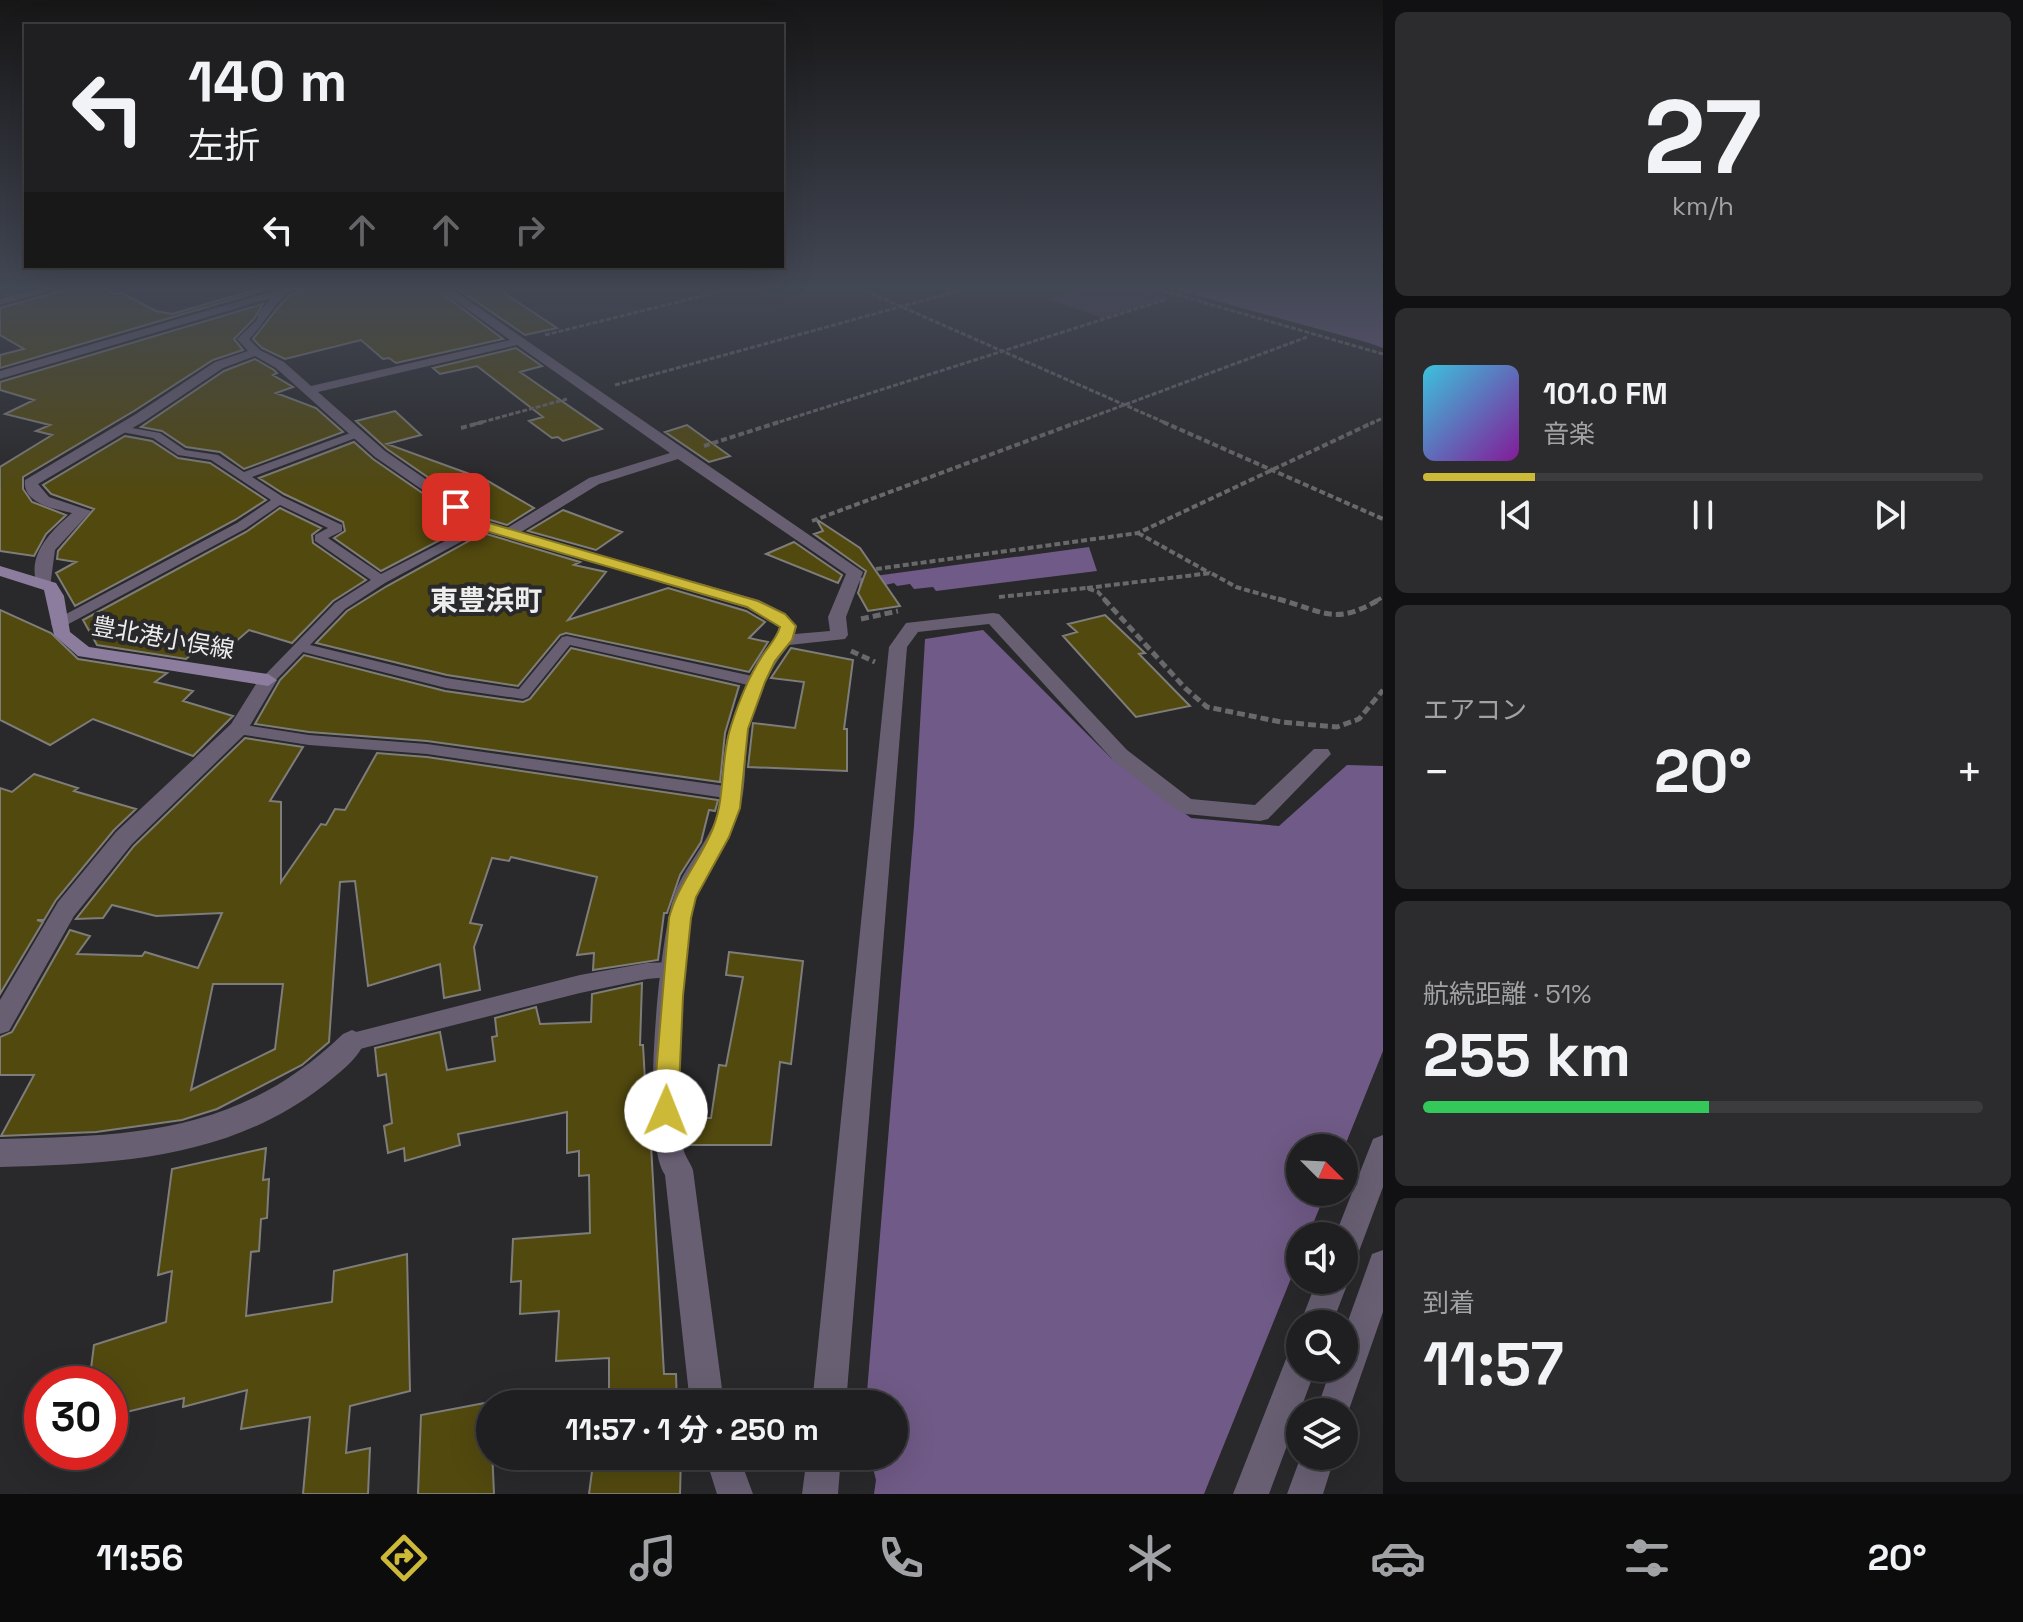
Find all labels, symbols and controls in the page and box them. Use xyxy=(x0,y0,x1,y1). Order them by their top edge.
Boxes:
text: 140 m xyxy=(188,46,347,117)
icon: left xyxy=(56,56,160,160)
text: 27 xyxy=(1644,71,1762,203)
text: 左折 xyxy=(188,123,260,169)
text: km/h xyxy=(1672,189,1734,223)
icon: left xyxy=(256,208,300,252)
icon: ahead xyxy=(340,208,384,252)
icon: ahead xyxy=(424,208,468,252)
icon: right xyxy=(508,208,552,252)
text: 101.0 FM xyxy=(1543,374,1668,413)
text: 音楽 xyxy=(1543,417,1595,451)
pin xyxy=(422,473,490,541)
icon: arrive xyxy=(434,485,478,529)
icon: previous xyxy=(1494,493,1538,537)
icon: pause xyxy=(1681,493,1725,537)
icon: next xyxy=(1868,493,1912,537)
district label: 東豊浜町 xyxy=(430,582,542,618)
street label: 豊北港小俣線 xyxy=(89,610,237,665)
text: エアコン xyxy=(1423,693,1527,727)
text: 20° xyxy=(1654,733,1752,810)
text: − xyxy=(1423,744,1450,800)
text: + xyxy=(1956,744,1983,800)
text: 航続距離 · 51% xyxy=(1423,977,1591,1011)
text: 255 km xyxy=(1423,1017,1631,1094)
position arrow xyxy=(624,1069,708,1153)
north arrow xyxy=(1286,1134,1358,1206)
map controls xyxy=(1286,1134,1358,1470)
button: sound xyxy=(1286,1222,1358,1294)
text: 到着 xyxy=(1423,1286,1475,1320)
button: search xyxy=(1286,1310,1358,1382)
text: 11:57 xyxy=(1423,1326,1564,1403)
speed limit sign: 30 xyxy=(24,1366,128,1470)
button: layers xyxy=(1286,1398,1358,1470)
text: 11:57 · 1 分 · 250 m xyxy=(565,1410,819,1449)
icon: directions xyxy=(376,1530,432,1586)
icon: music xyxy=(625,1530,681,1586)
icon: phone xyxy=(873,1530,929,1586)
icon: climate xyxy=(1122,1530,1178,1586)
icon: car xyxy=(1370,1530,1426,1586)
icon: filters xyxy=(1619,1530,1675,1586)
text: 11:56 xyxy=(96,1535,183,1581)
text: 20° xyxy=(1868,1535,1927,1581)

